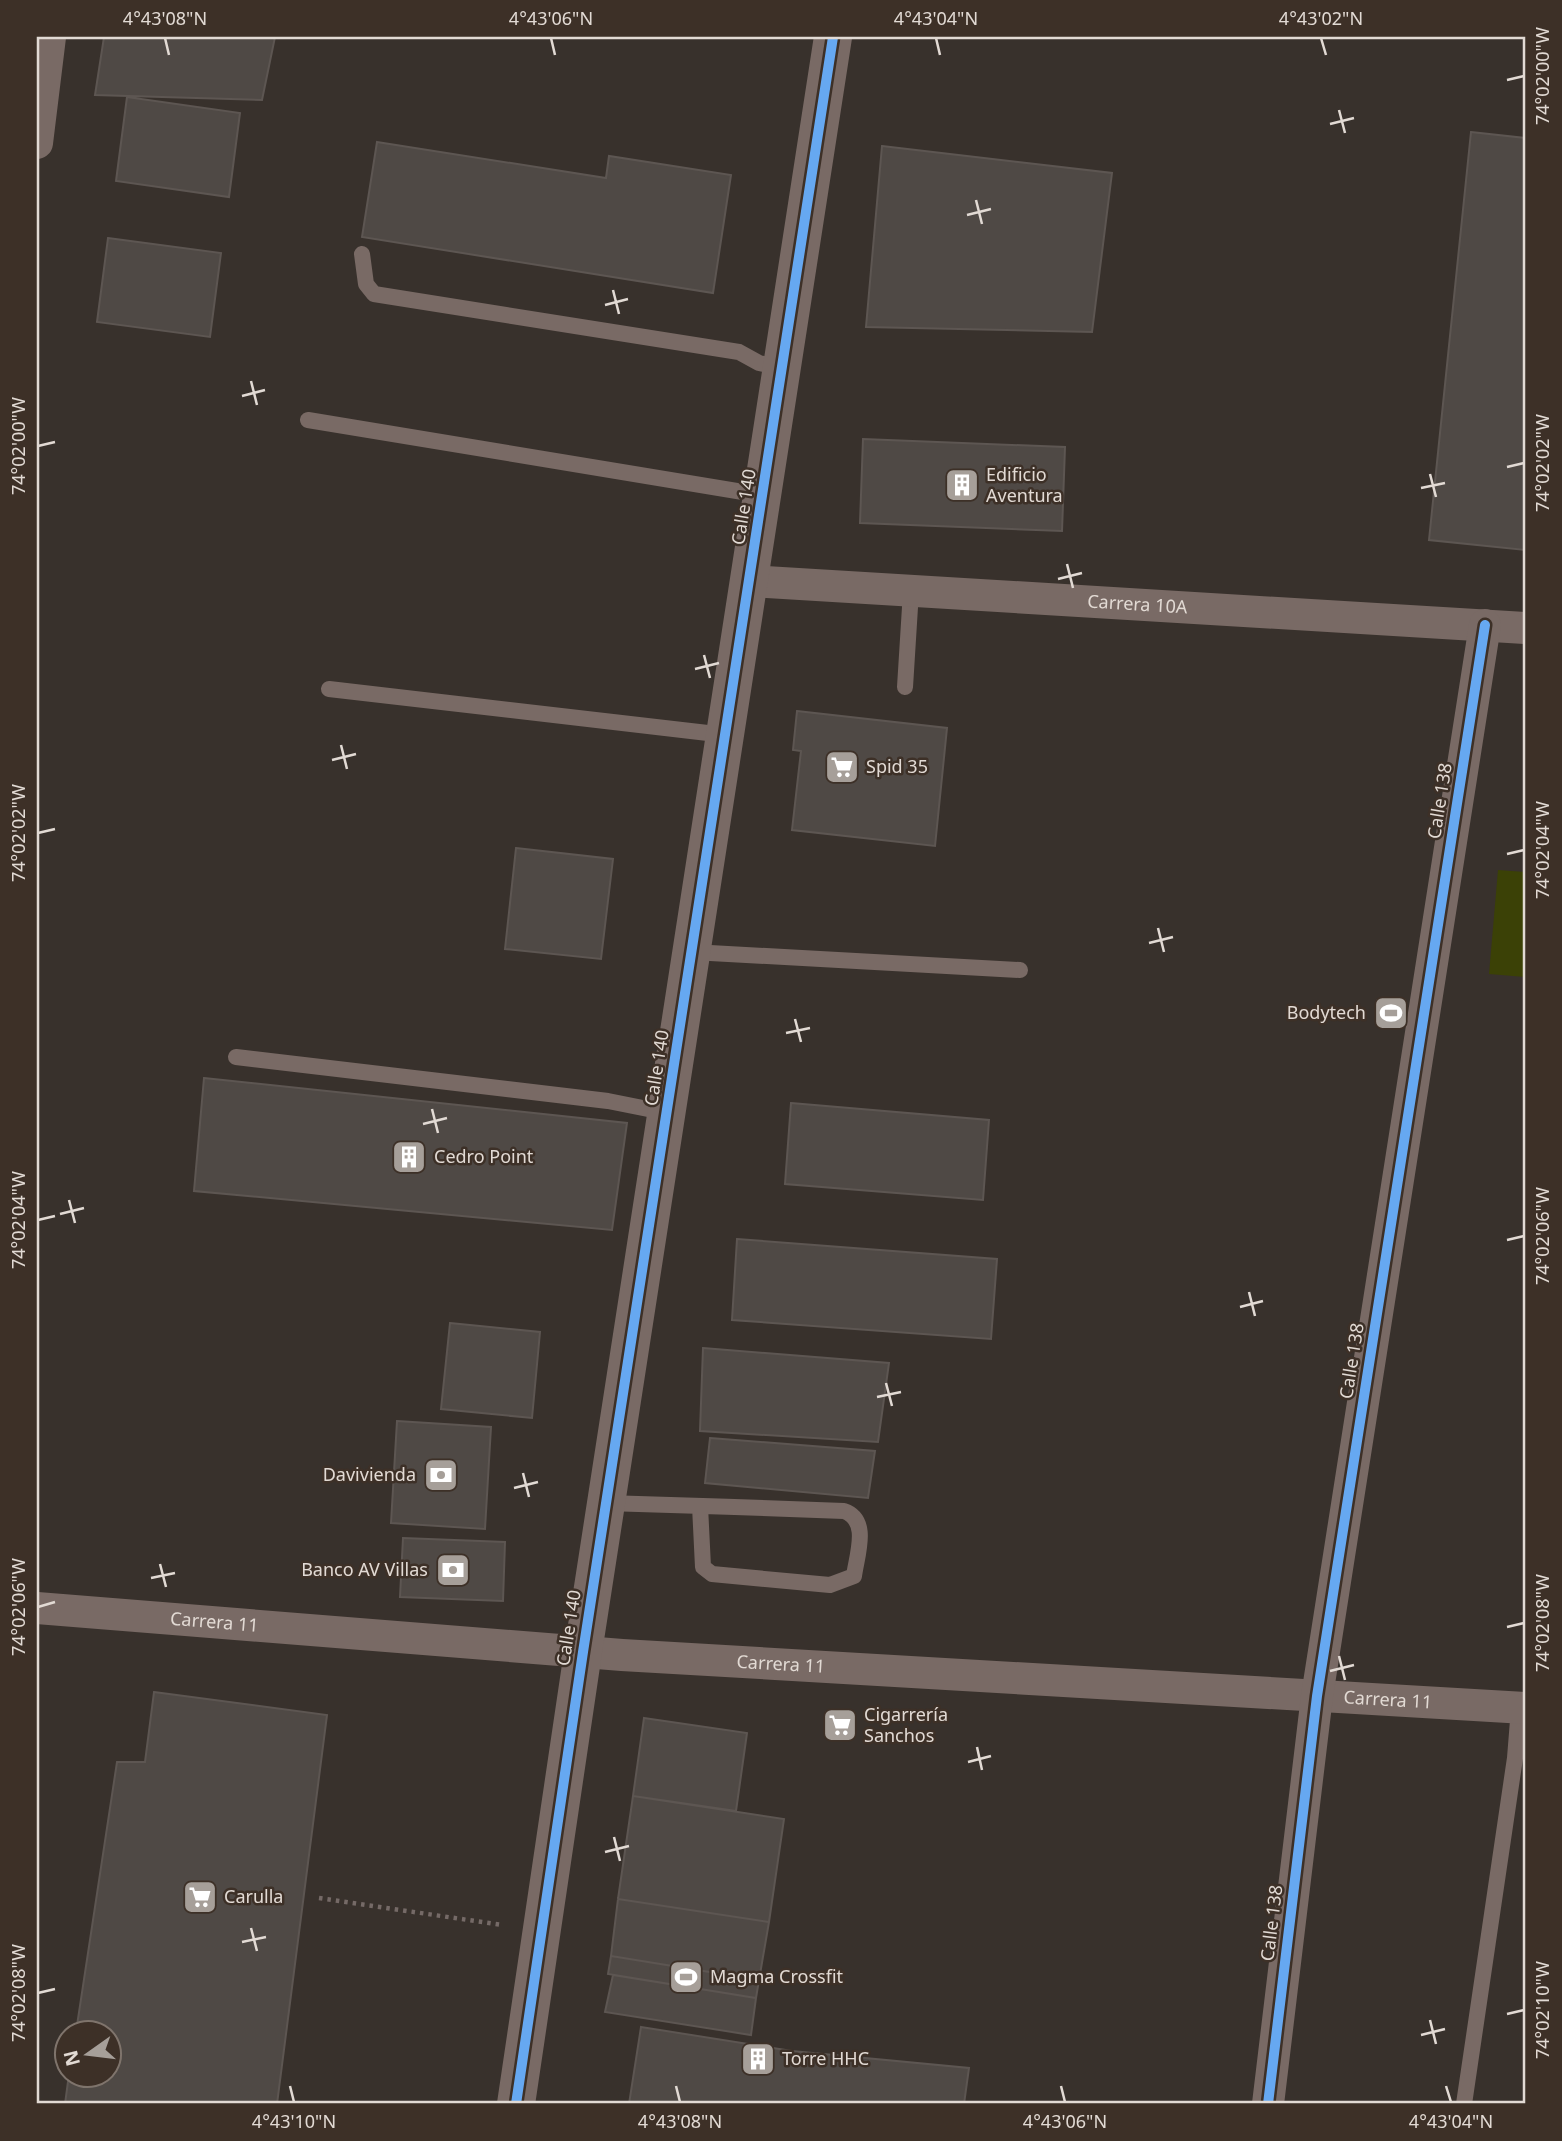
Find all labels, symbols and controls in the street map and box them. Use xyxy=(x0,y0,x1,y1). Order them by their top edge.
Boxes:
text: 4°43'08"N xyxy=(123,6,207,30)
text: 4°43'06"N xyxy=(509,6,593,30)
text: 4°43'04"N xyxy=(894,6,978,30)
text: 4°43'02"N xyxy=(1279,6,1363,30)
text: 74°02'00"W xyxy=(1530,27,1554,125)
text: 74°02'00"W xyxy=(6,397,30,495)
text: 74°02'02"W xyxy=(1530,414,1554,512)
place label: Edificio Aventura xyxy=(986,462,1063,507)
building icon: Edificio Aventura xyxy=(943,466,981,504)
street label: Calle 140 xyxy=(725,467,761,546)
street label: Carrera 10A xyxy=(1087,588,1189,619)
supermarket icon: Spid 35 xyxy=(823,748,861,786)
place label: Spid 35 xyxy=(866,754,928,778)
street label: Calle 138 xyxy=(1421,761,1457,840)
text: 74°02'02"W xyxy=(6,784,30,882)
text: 74°02'04"W xyxy=(1530,801,1554,899)
sports icon: Bodytech xyxy=(1372,994,1410,1032)
place label: Bodytech xyxy=(1287,1000,1366,1024)
street label: Calle 140 xyxy=(638,1028,674,1107)
building icon: Cedro Point xyxy=(390,1138,428,1176)
place label: Cedro Point xyxy=(434,1144,534,1168)
text: 74°02'04"W xyxy=(6,1171,30,1269)
text: 74°02'06"W xyxy=(1530,1187,1554,1285)
street label: Calle 138 xyxy=(1333,1321,1369,1400)
bank icon: Davivienda xyxy=(422,1456,460,1494)
place label: Davivienda xyxy=(323,1462,416,1486)
bank icon: Banco AV Villas xyxy=(434,1551,472,1589)
place label: Banco AV Villas xyxy=(301,1557,428,1581)
text: 74°02'06"W xyxy=(6,1558,30,1656)
text: 74°02'08"W xyxy=(1530,1574,1554,1672)
street label: Calle 140 xyxy=(550,1588,586,1667)
street label: Carrera 11 xyxy=(169,1606,260,1637)
street label: Carrera 11 xyxy=(736,1649,826,1678)
street label: Carrera 11 xyxy=(1343,1684,1433,1714)
place label: Cigarrería Sanchos xyxy=(864,1702,948,1747)
supermarket icon: Cigarrería Sanchos xyxy=(821,1706,859,1744)
supermarket icon: Carulla xyxy=(181,1878,219,1916)
street label: Calle 138 xyxy=(1254,1883,1288,1962)
place label: Carulla xyxy=(224,1884,283,1908)
text: 74°02'08"W xyxy=(6,1944,30,2042)
sports icon: Magma Crossfit xyxy=(667,1958,705,1996)
text: 74°02'10"W xyxy=(1530,1961,1554,2059)
place label: Magma Crossfit xyxy=(710,1964,844,1988)
north arrow xyxy=(52,2018,122,2088)
building icon: Torre HHC xyxy=(739,2040,777,2078)
place label: Torre HHC xyxy=(782,2046,869,2070)
text: N xyxy=(57,2047,86,2069)
text: 4°43'10"N xyxy=(252,2109,336,2133)
text: 4°43'08"N xyxy=(638,2109,722,2133)
text: 4°43'06"N xyxy=(1023,2109,1107,2133)
text: 4°43'04"N xyxy=(1409,2109,1493,2133)

